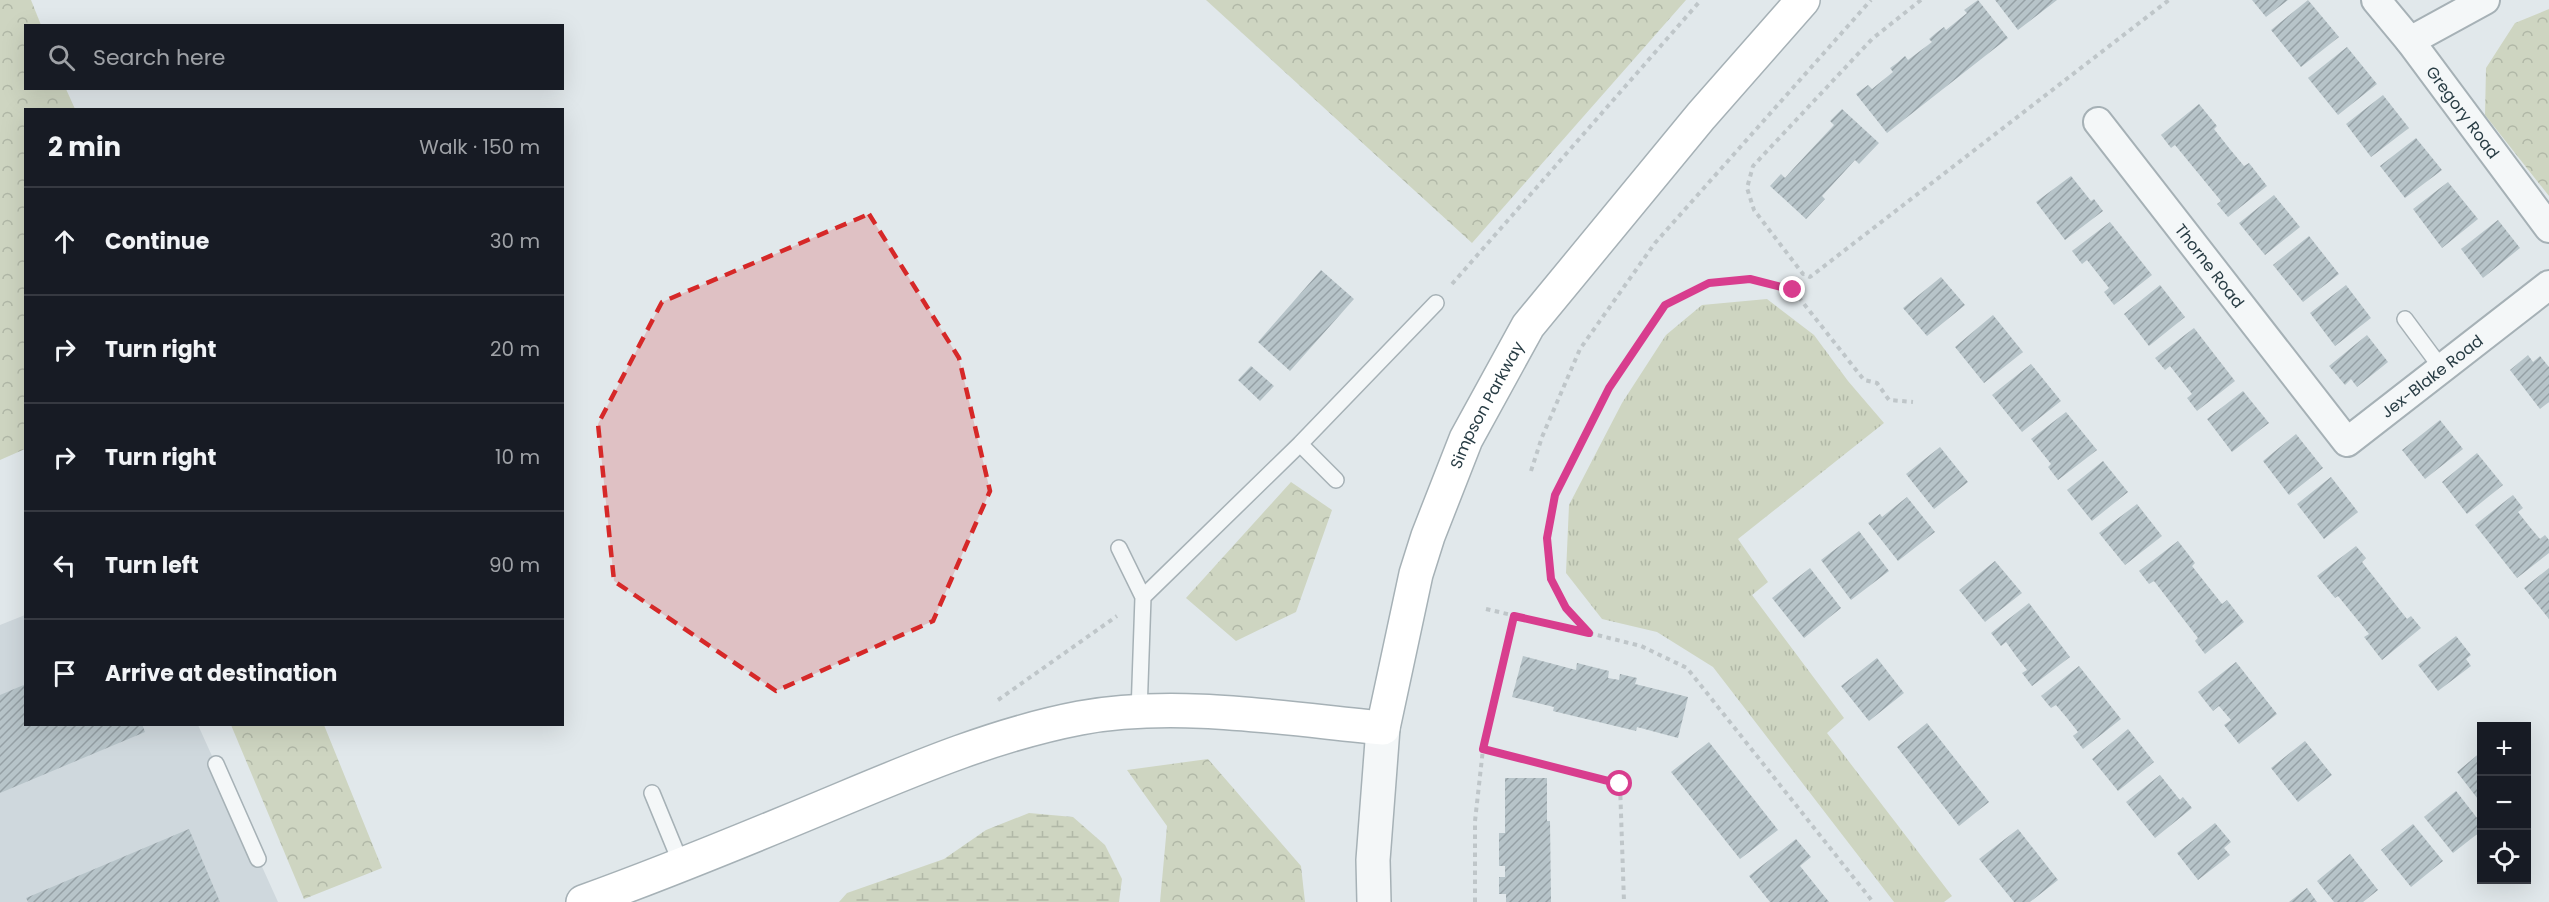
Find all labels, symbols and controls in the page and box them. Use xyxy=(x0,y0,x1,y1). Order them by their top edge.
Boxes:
search box xyxy=(24,24,564,90)
icon: search xyxy=(45,41,78,74)
text: Search here xyxy=(93,42,226,73)
street label: Gregory Road xyxy=(2420,61,2505,164)
text: 2 min xyxy=(48,129,121,165)
text: Walk · 150 m xyxy=(419,133,540,161)
street label: Thorne Road xyxy=(2169,219,2250,313)
icon: ahead xyxy=(48,225,81,258)
text: Continue xyxy=(105,226,209,257)
text: 30 m xyxy=(490,227,540,255)
route end xyxy=(1779,276,1805,302)
street label: Jex-Blake Road xyxy=(2376,329,2488,423)
icon: right xyxy=(48,333,81,366)
text: Turn right xyxy=(105,334,216,365)
text: 20 m xyxy=(490,335,540,363)
street label: Simpson Parkway xyxy=(1444,337,1530,472)
icon: right xyxy=(48,441,81,474)
text: Turn right xyxy=(105,442,216,473)
text: 10 m xyxy=(495,443,540,471)
icon: left xyxy=(48,549,81,582)
text: Turn left xyxy=(105,550,199,581)
text: 90 m xyxy=(489,551,540,579)
icon: arrive xyxy=(48,657,81,690)
text: Arrive at destination xyxy=(105,658,337,689)
map controls xyxy=(2477,722,2531,884)
button: + xyxy=(2477,722,2531,776)
route start xyxy=(1606,770,1632,796)
button: − xyxy=(2477,776,2531,830)
button: locate xyxy=(2477,830,2531,884)

